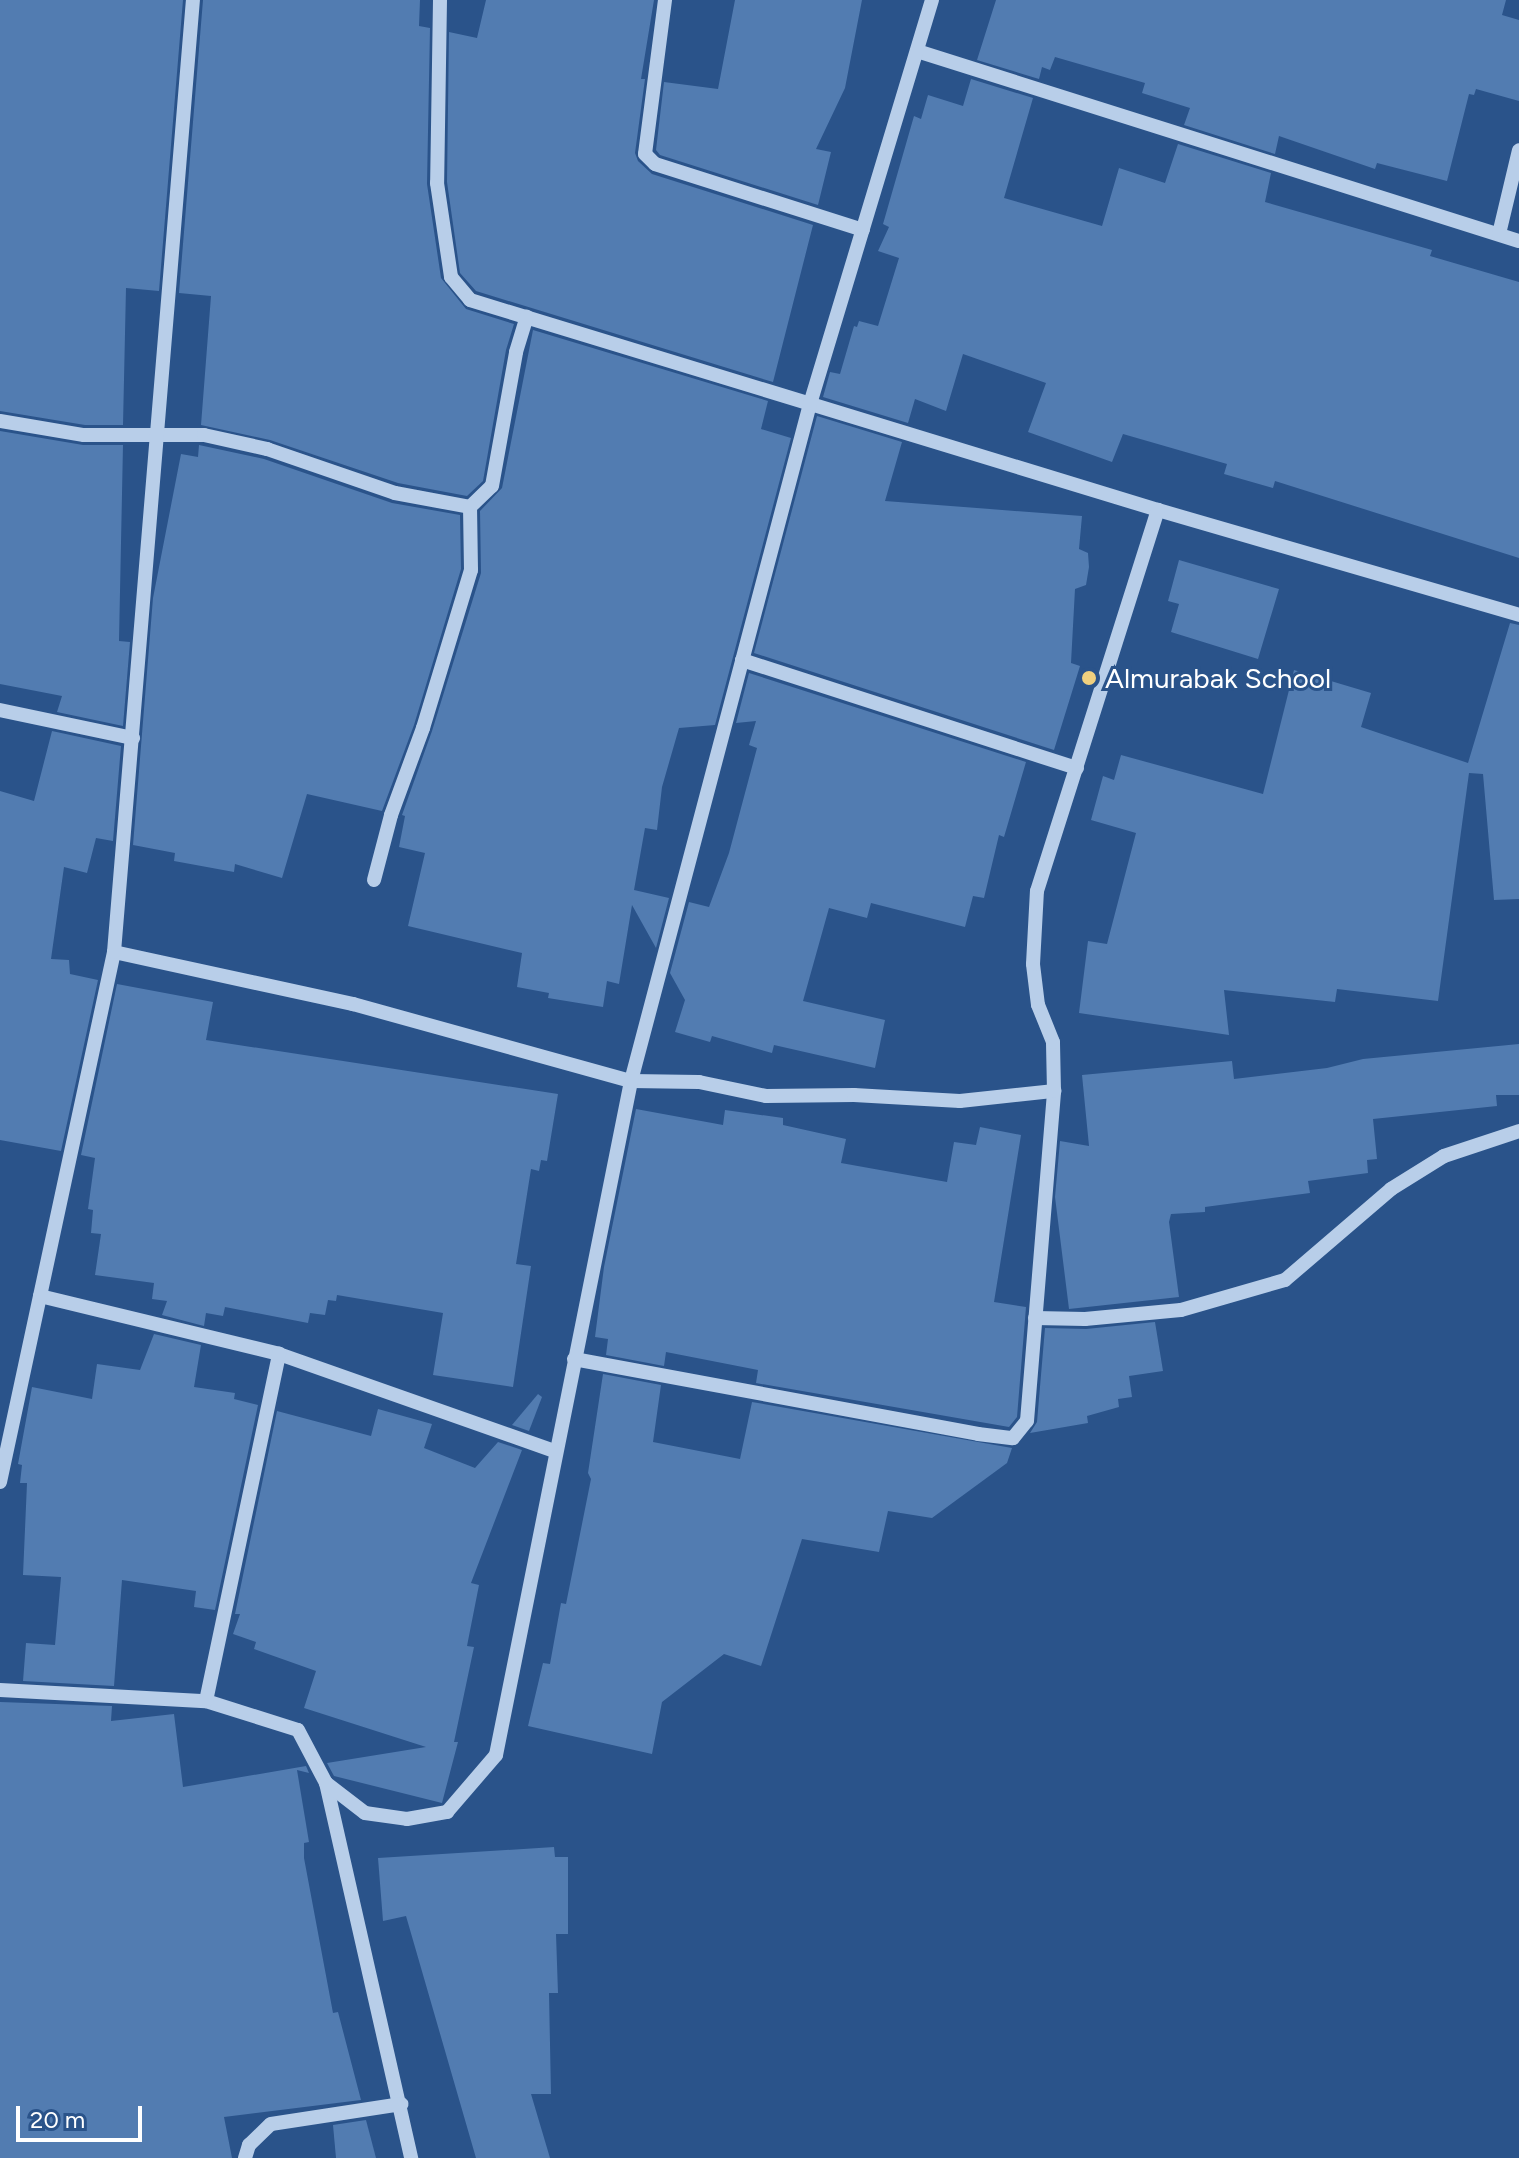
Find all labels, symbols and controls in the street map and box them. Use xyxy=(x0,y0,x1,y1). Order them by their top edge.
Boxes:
place label: Almurabak School xyxy=(1105,661,1331,695)
marker: Almurabak School xyxy=(1080,669,1098,687)
scale bar xyxy=(20,2090,146,2140)
text: 20 m xyxy=(30,2105,85,2134)

